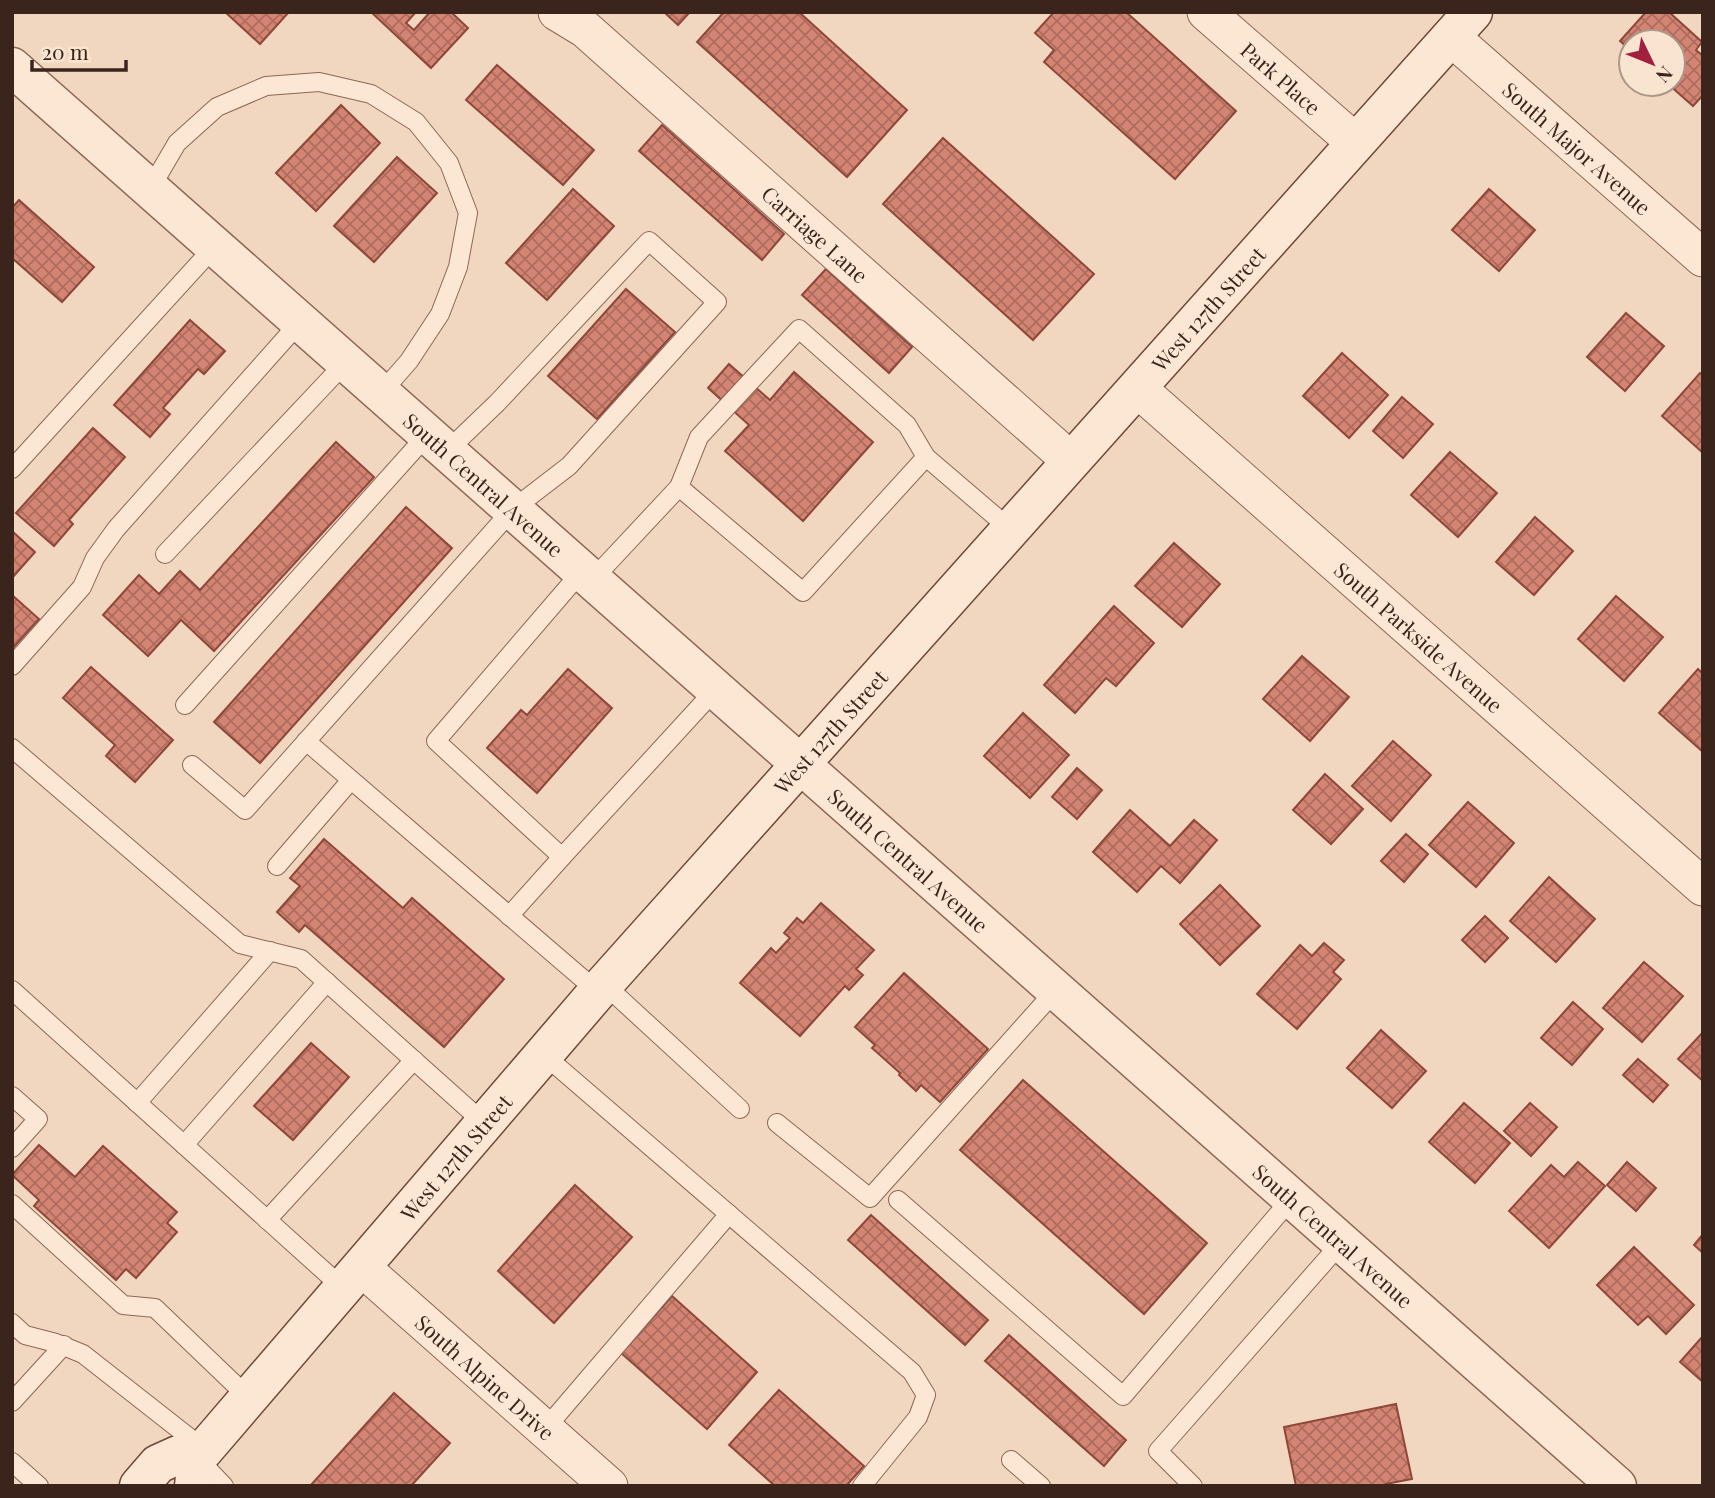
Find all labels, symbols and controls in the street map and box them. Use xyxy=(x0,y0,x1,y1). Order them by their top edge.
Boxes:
scale bar xyxy=(32,28,126,72)
north arrow xyxy=(1617,28,1687,98)
street label: Park Place xyxy=(1235,35,1327,120)
text: 20 m xyxy=(42,37,89,65)
text: N xyxy=(1651,61,1679,89)
street label: South Major Avenue xyxy=(1497,75,1657,220)
street label: Carriage Lane xyxy=(756,179,874,288)
street label: West 127th Street xyxy=(1144,240,1271,377)
street label: South Central Avenue xyxy=(398,406,570,563)
street label: South Parkside Avenue xyxy=(1329,555,1509,718)
street label: West 127th Street xyxy=(766,663,893,800)
street label: South Central Avenue xyxy=(823,782,995,938)
street label: West 127th Street xyxy=(393,1088,518,1227)
street label: South Central Avenue xyxy=(1248,1157,1420,1314)
street label: South Alpine Drive xyxy=(410,1308,561,1446)

